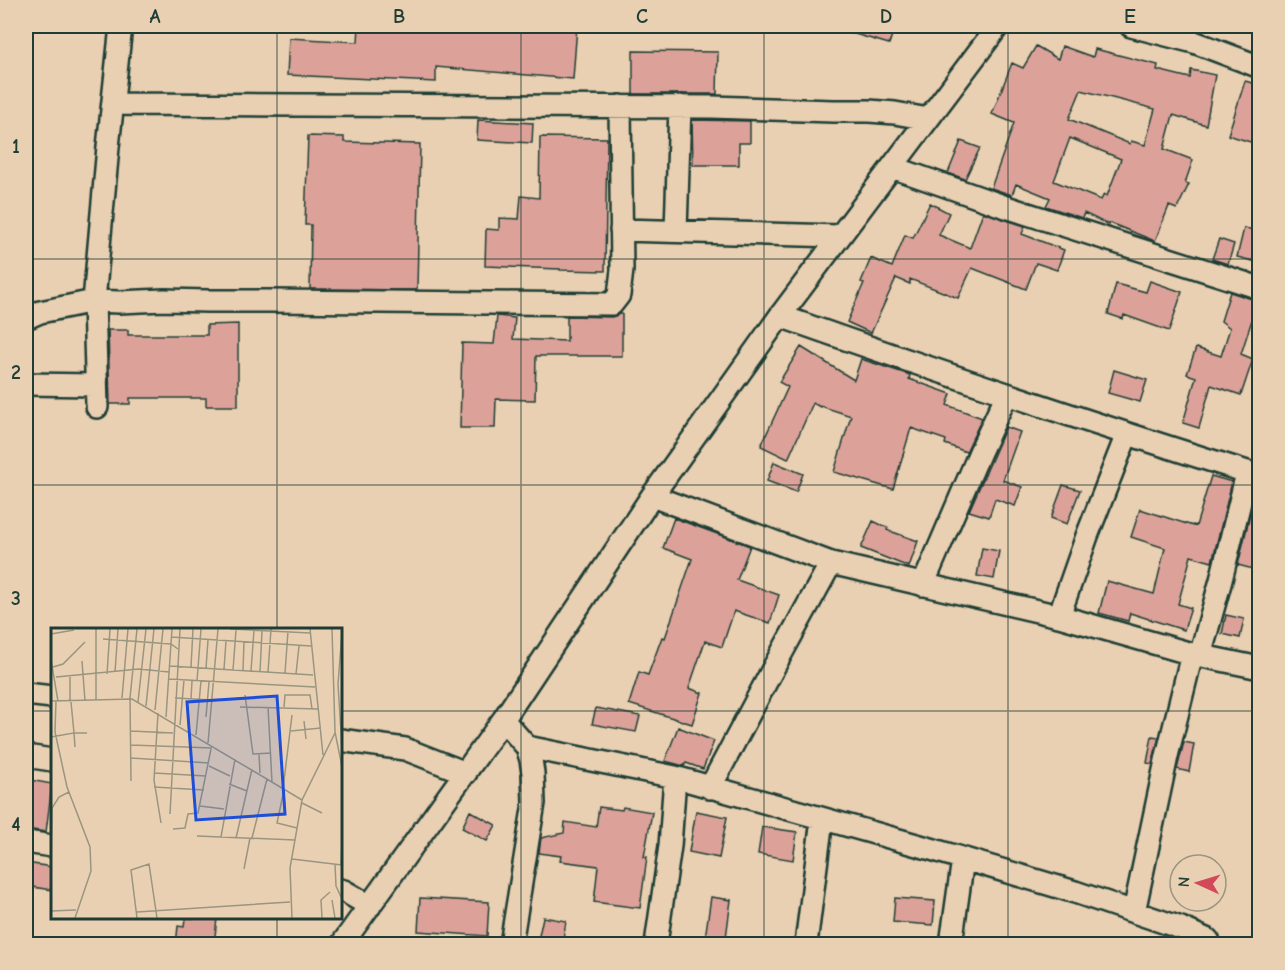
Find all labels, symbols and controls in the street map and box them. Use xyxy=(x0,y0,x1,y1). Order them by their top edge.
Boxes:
text: A xyxy=(149,5,161,28)
text: B xyxy=(393,5,405,28)
text: C xyxy=(636,5,648,28)
text: D xyxy=(880,5,892,28)
text: E xyxy=(1124,5,1136,28)
text: 1 xyxy=(12,135,20,158)
text: 2 xyxy=(11,361,21,384)
text: 3 xyxy=(11,587,21,610)
inset map xyxy=(51,628,342,919)
text: 4 xyxy=(11,813,21,836)
north arrow xyxy=(1168,853,1228,913)
text: N xyxy=(1175,876,1193,888)

